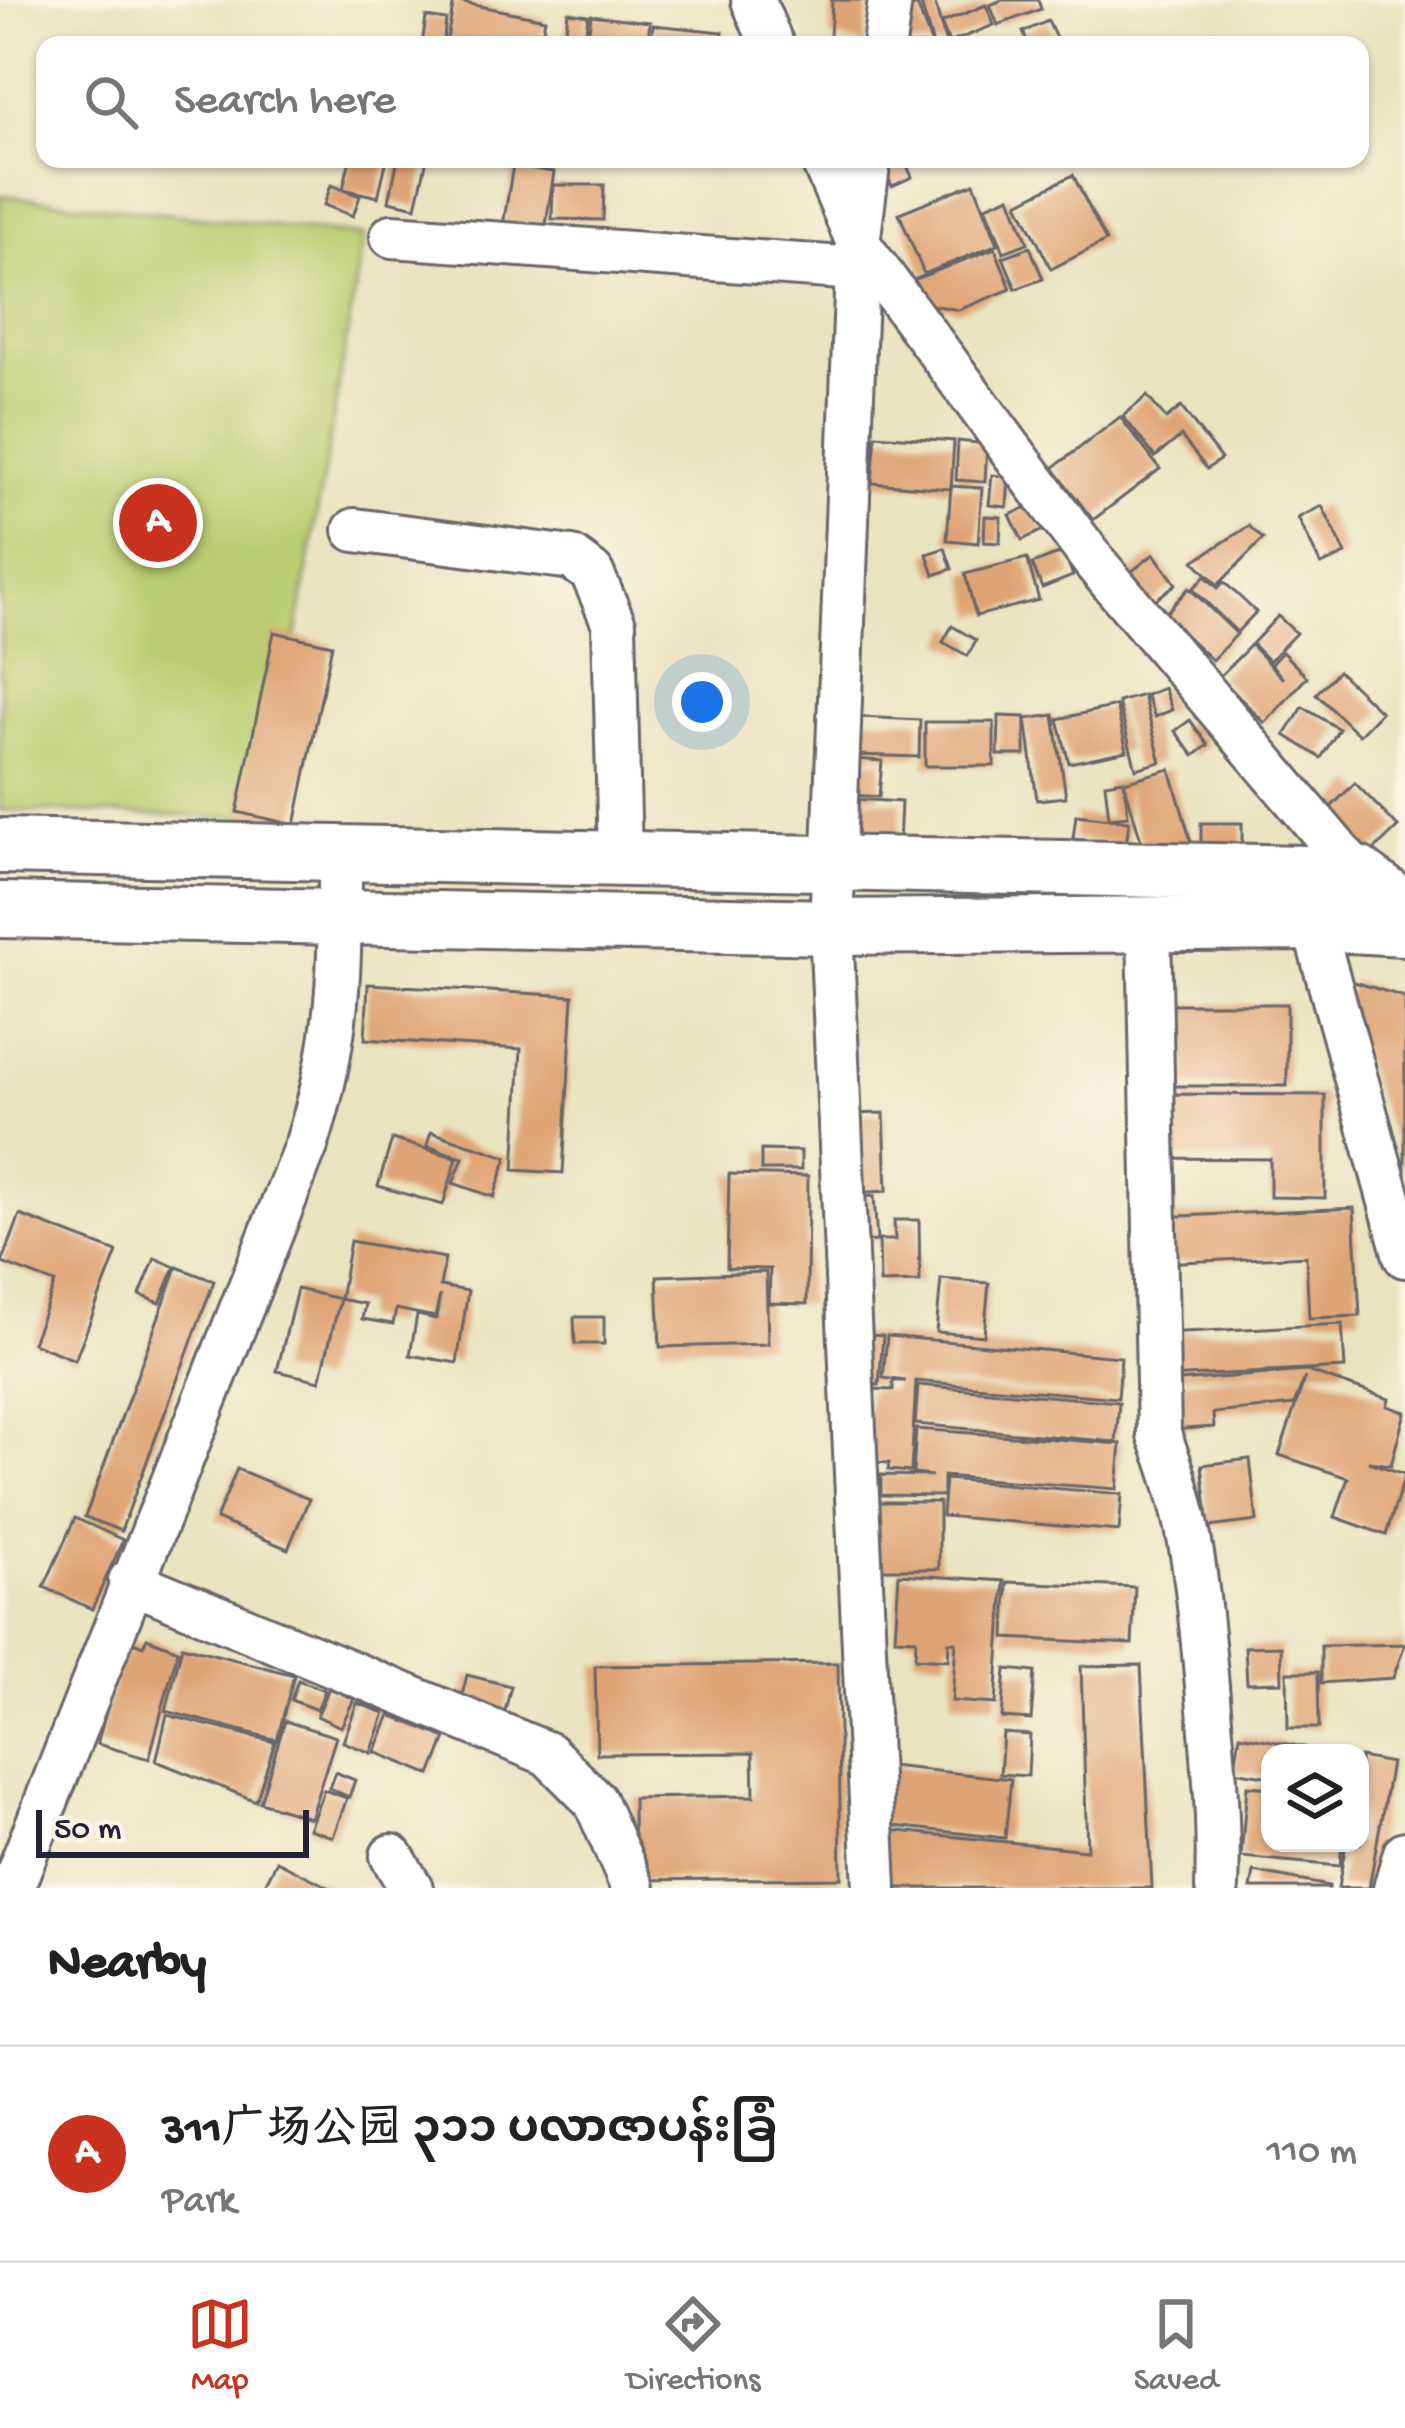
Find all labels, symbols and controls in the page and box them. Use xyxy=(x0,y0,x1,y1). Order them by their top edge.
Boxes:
search box xyxy=(36,36,1369,168)
icon: search xyxy=(78,69,144,135)
text: Search here xyxy=(174,76,396,129)
pin: A xyxy=(119,478,197,568)
your location xyxy=(672,672,732,732)
map controls xyxy=(1261,1744,1369,1852)
button: layers xyxy=(1261,1744,1369,1852)
scale bar xyxy=(36,1804,309,1857)
text: 50 m xyxy=(54,1812,121,1850)
text: Nearby xyxy=(48,1936,206,1996)
text: 311广场公园 ၃၁၁ ပလာဇာပန်းခြံ xyxy=(162,2106,777,2159)
text: A xyxy=(75,2131,99,2177)
text: 110 m xyxy=(1266,2131,1357,2177)
text: Park xyxy=(162,2180,236,2226)
tab: Map xyxy=(187,2291,253,2401)
tab: Directions xyxy=(626,2291,760,2401)
tab: Saved xyxy=(1134,2291,1218,2401)

